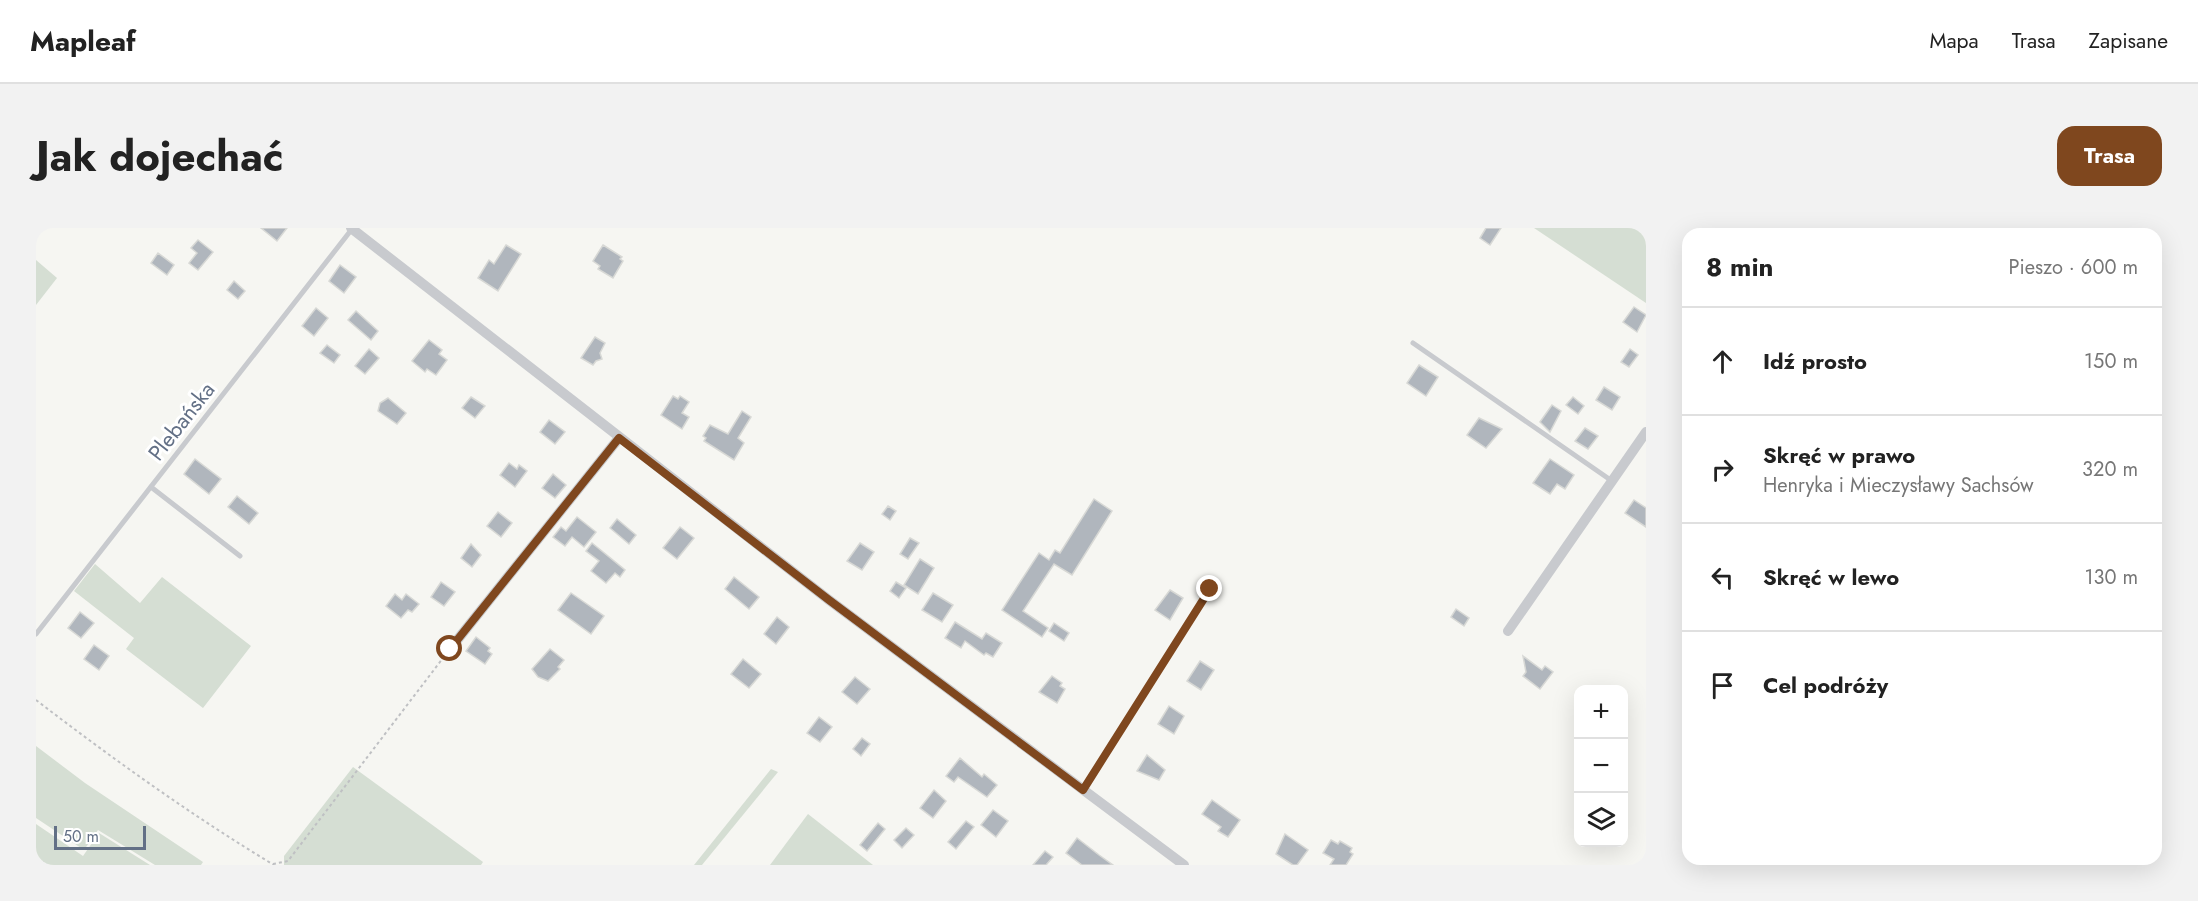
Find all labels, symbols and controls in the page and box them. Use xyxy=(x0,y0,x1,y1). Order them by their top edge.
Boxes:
text: Mapleaf xyxy=(30,21,136,62)
text: Mapa xyxy=(1929,26,1979,56)
text: Trasa xyxy=(2012,26,2056,56)
text: Zapisane xyxy=(2089,26,2168,56)
text: Jak dojechać xyxy=(36,126,284,187)
button: Trasa xyxy=(2057,126,2162,186)
text: 8 min xyxy=(1706,248,1774,286)
text: Pieszo · 600 m xyxy=(2009,253,2138,282)
icon: ahead xyxy=(1706,345,1739,378)
text: Idź prosto xyxy=(1763,345,1867,377)
text: 150 m xyxy=(2084,347,2138,376)
street label: Plebańska xyxy=(140,375,222,467)
text: Skręć w prawo xyxy=(1763,439,1915,471)
icon: right xyxy=(1706,453,1739,486)
text: 320 m xyxy=(2082,455,2138,484)
text: Henryka i Mieczysławy Sachsów xyxy=(1763,471,2034,500)
icon: left xyxy=(1706,561,1739,594)
text: Skręć w lewo xyxy=(1763,561,1899,593)
text: 130 m xyxy=(2084,563,2138,592)
route end xyxy=(1196,575,1222,601)
route start xyxy=(436,635,462,661)
icon: arrive xyxy=(1706,669,1739,702)
text: Cel podróży xyxy=(1763,669,1888,701)
map controls xyxy=(1574,685,1628,847)
button: + xyxy=(1574,685,1628,739)
button: − xyxy=(1574,739,1628,793)
button: layers xyxy=(1574,793,1628,847)
scale bar xyxy=(54,823,146,850)
text: 50 m xyxy=(63,825,99,848)

